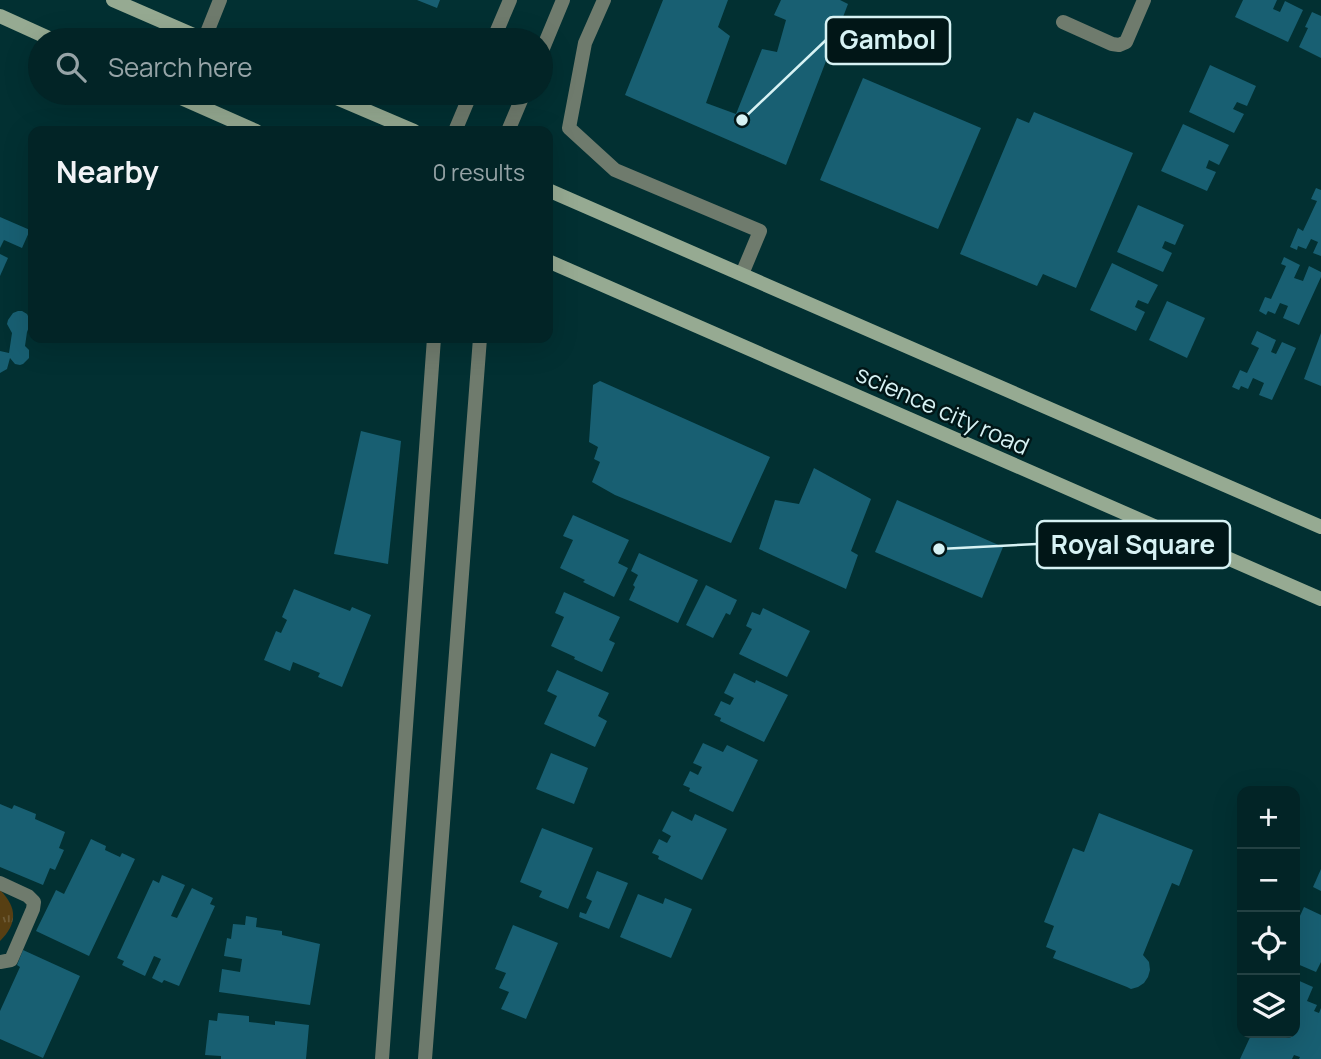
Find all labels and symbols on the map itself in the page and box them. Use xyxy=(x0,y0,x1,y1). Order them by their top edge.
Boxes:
callout: Gambol xyxy=(826,17,950,64)
text: Gambol xyxy=(840,21,936,57)
street label: science city road xyxy=(851,356,1035,462)
callout: Royal Square xyxy=(1037,521,1230,568)
text: Royal Square xyxy=(1051,526,1215,562)

